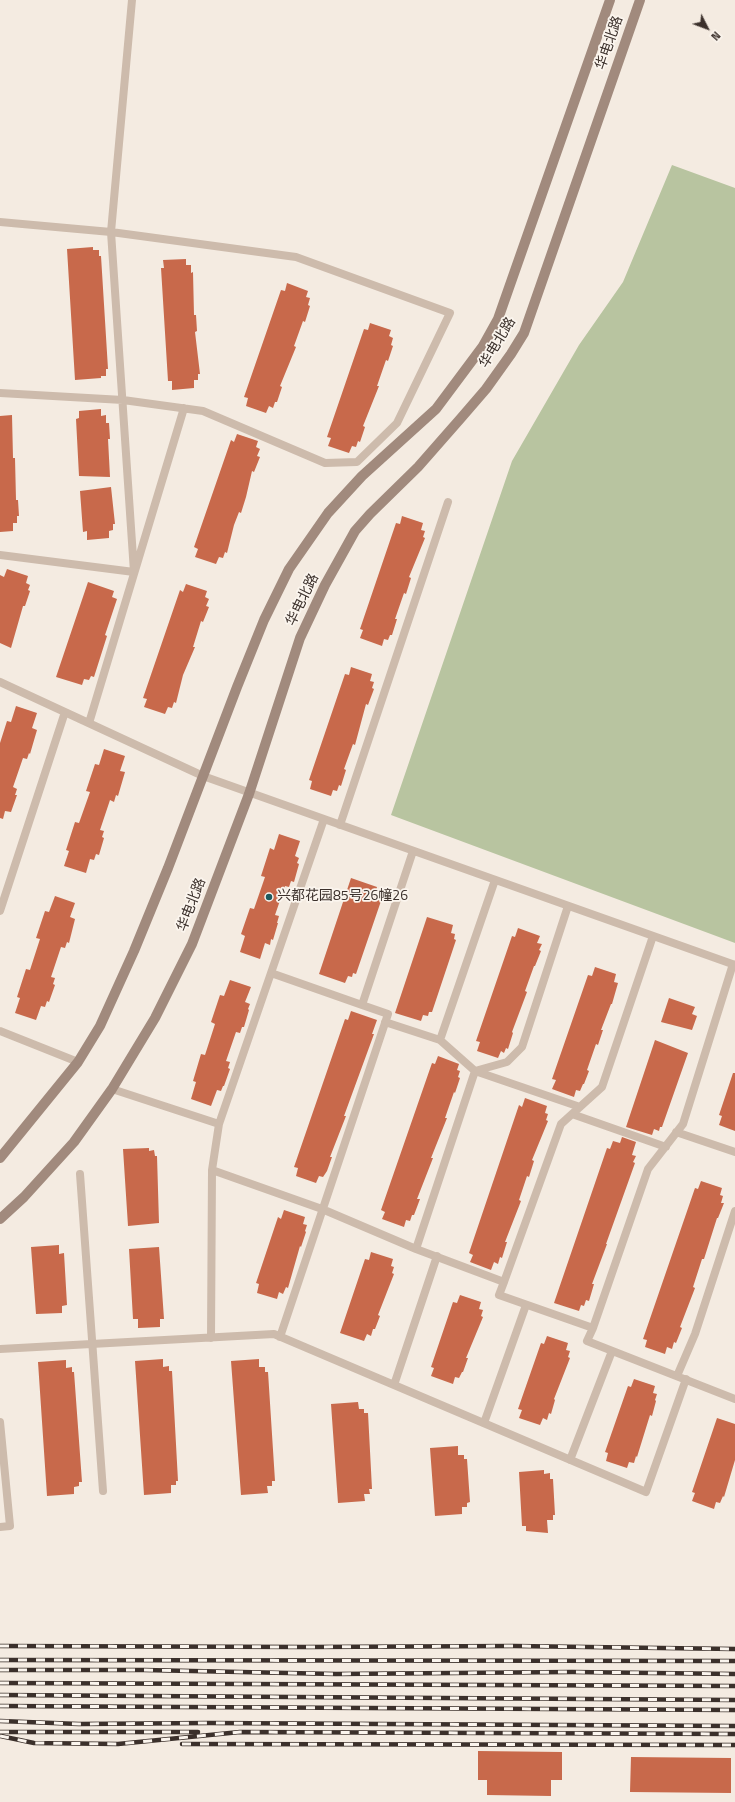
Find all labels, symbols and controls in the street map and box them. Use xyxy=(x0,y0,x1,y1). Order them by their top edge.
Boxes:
north arrow xyxy=(687,8,727,48)
street label: 华电北路 xyxy=(593,14,627,72)
text: N xyxy=(707,28,724,44)
street label: 华电北路 xyxy=(476,315,520,371)
street label: 华电北路 xyxy=(283,571,323,629)
street label: 华电北路 xyxy=(174,876,210,934)
place label: 兴都花园85号26幢26 xyxy=(277,889,408,905)
marker: 兴都花园85号26幢26 xyxy=(264,892,274,902)

